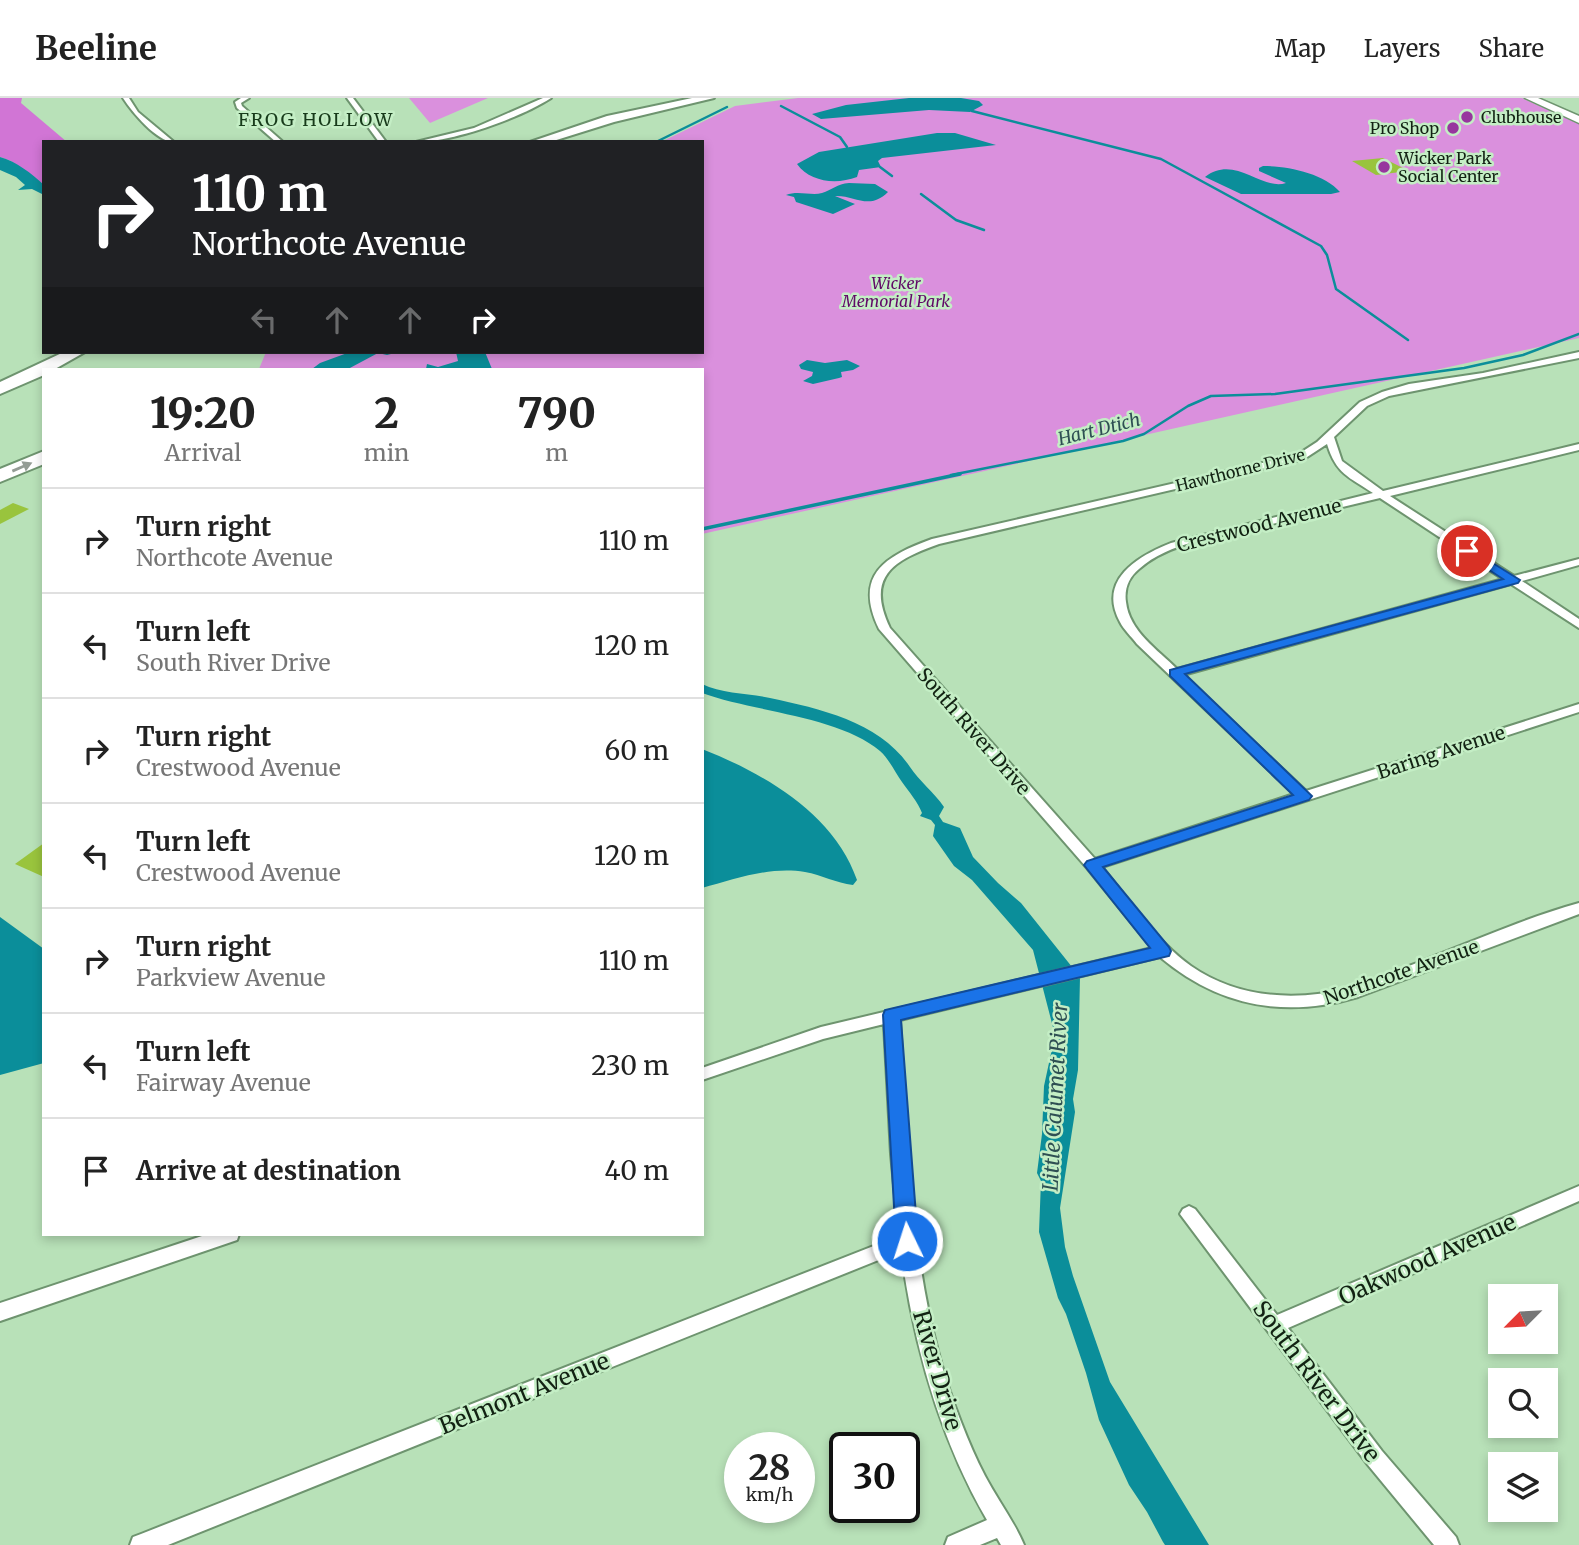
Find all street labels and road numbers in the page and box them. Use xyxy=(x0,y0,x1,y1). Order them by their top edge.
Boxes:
street label: Hawthorne Drive xyxy=(1173,444,1307,496)
street label: Crestwood Avenue xyxy=(1174,493,1344,557)
street label: South River Drive xyxy=(912,662,1036,800)
street label: Baring Avenue xyxy=(1374,720,1508,784)
street label: Northcote Avenue xyxy=(1320,934,1482,1010)
street label: Oakwood Avenue xyxy=(1334,1207,1520,1311)
street label: South River Drive xyxy=(1247,1295,1387,1467)
street label: River Drive xyxy=(907,1307,969,1433)
street label: Belmont Avenue xyxy=(435,1346,613,1440)

